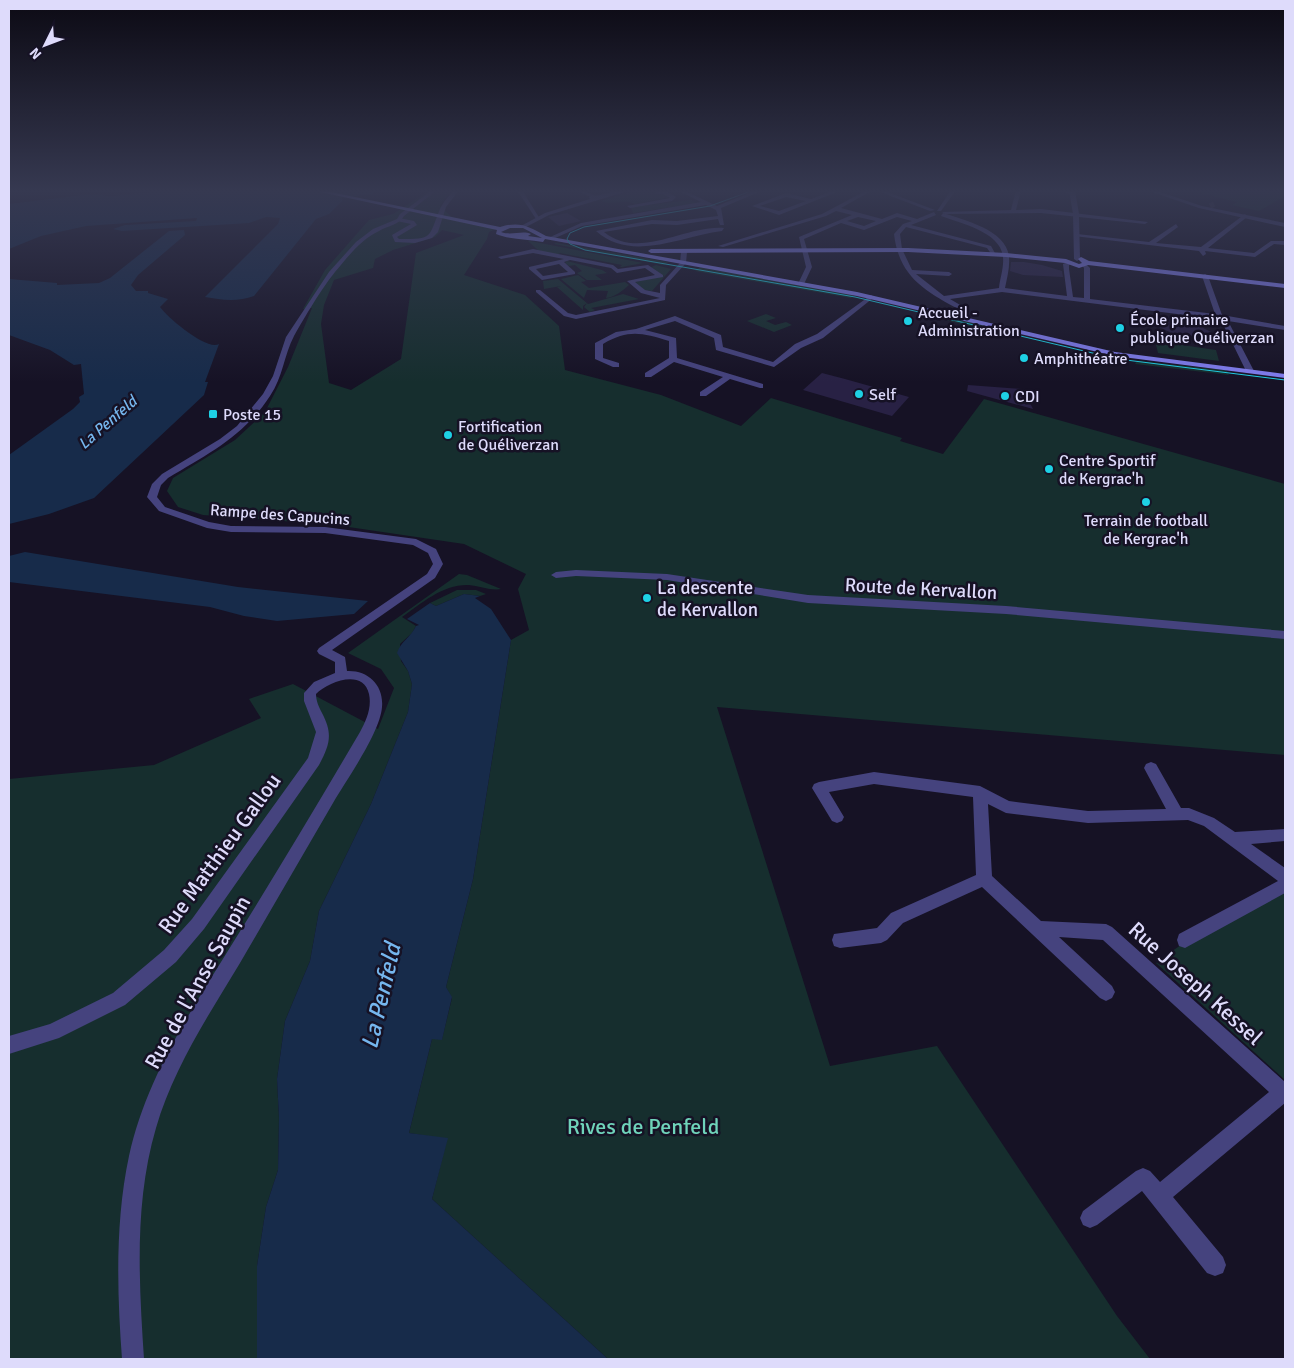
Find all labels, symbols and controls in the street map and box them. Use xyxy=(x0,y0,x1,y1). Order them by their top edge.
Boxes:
north arrow xyxy=(20,20,70,70)
text: N xyxy=(26,44,45,63)
place label: Accueil - Administration xyxy=(918,303,1020,341)
place label: École primaire publique Quéliverzan xyxy=(1130,310,1274,348)
marker: Accueil - Administration xyxy=(902,315,914,327)
marker: École primaire publique Quéliverzan xyxy=(1114,322,1126,334)
place label: Amphithéatre xyxy=(1034,349,1127,369)
marker: Amphithéatre xyxy=(1018,352,1030,364)
place label: Self xyxy=(869,385,896,405)
place label: CDI xyxy=(1015,387,1040,407)
marker: Self xyxy=(853,388,865,400)
water label: La Penfeld xyxy=(74,390,143,454)
marker: CDI xyxy=(999,390,1011,402)
place label: Poste 15 xyxy=(223,405,281,425)
marker: Poste 15 xyxy=(207,408,219,420)
place label: Fortification de Quéliverzan xyxy=(458,417,559,455)
marker: Fortification de Quéliverzan xyxy=(442,429,454,441)
place label: Centre Sportif de Kergrac'h xyxy=(1059,451,1156,489)
marker: Centre Sportif de Kergrac'h xyxy=(1043,463,1055,475)
marker: Terrain de football de Kergrac'h xyxy=(1140,496,1152,508)
street label: Rampe des Capucins xyxy=(209,500,350,530)
place label: Terrain de football de Kergrac'h xyxy=(1084,511,1208,549)
street label: Route de Kervallon xyxy=(844,573,998,605)
place label: La descente de Kervallon xyxy=(657,576,758,622)
marker: La descente de Kervallon xyxy=(641,592,653,604)
street label: Rue Matthieu Gallou xyxy=(152,768,287,939)
street label: Rue de l'Anse Saupin xyxy=(139,891,256,1074)
street label: Rue Joseph Kessel xyxy=(1123,916,1268,1051)
water label: La Penfeld xyxy=(354,937,408,1052)
park label: Rives de Penfeld xyxy=(567,1113,719,1140)

